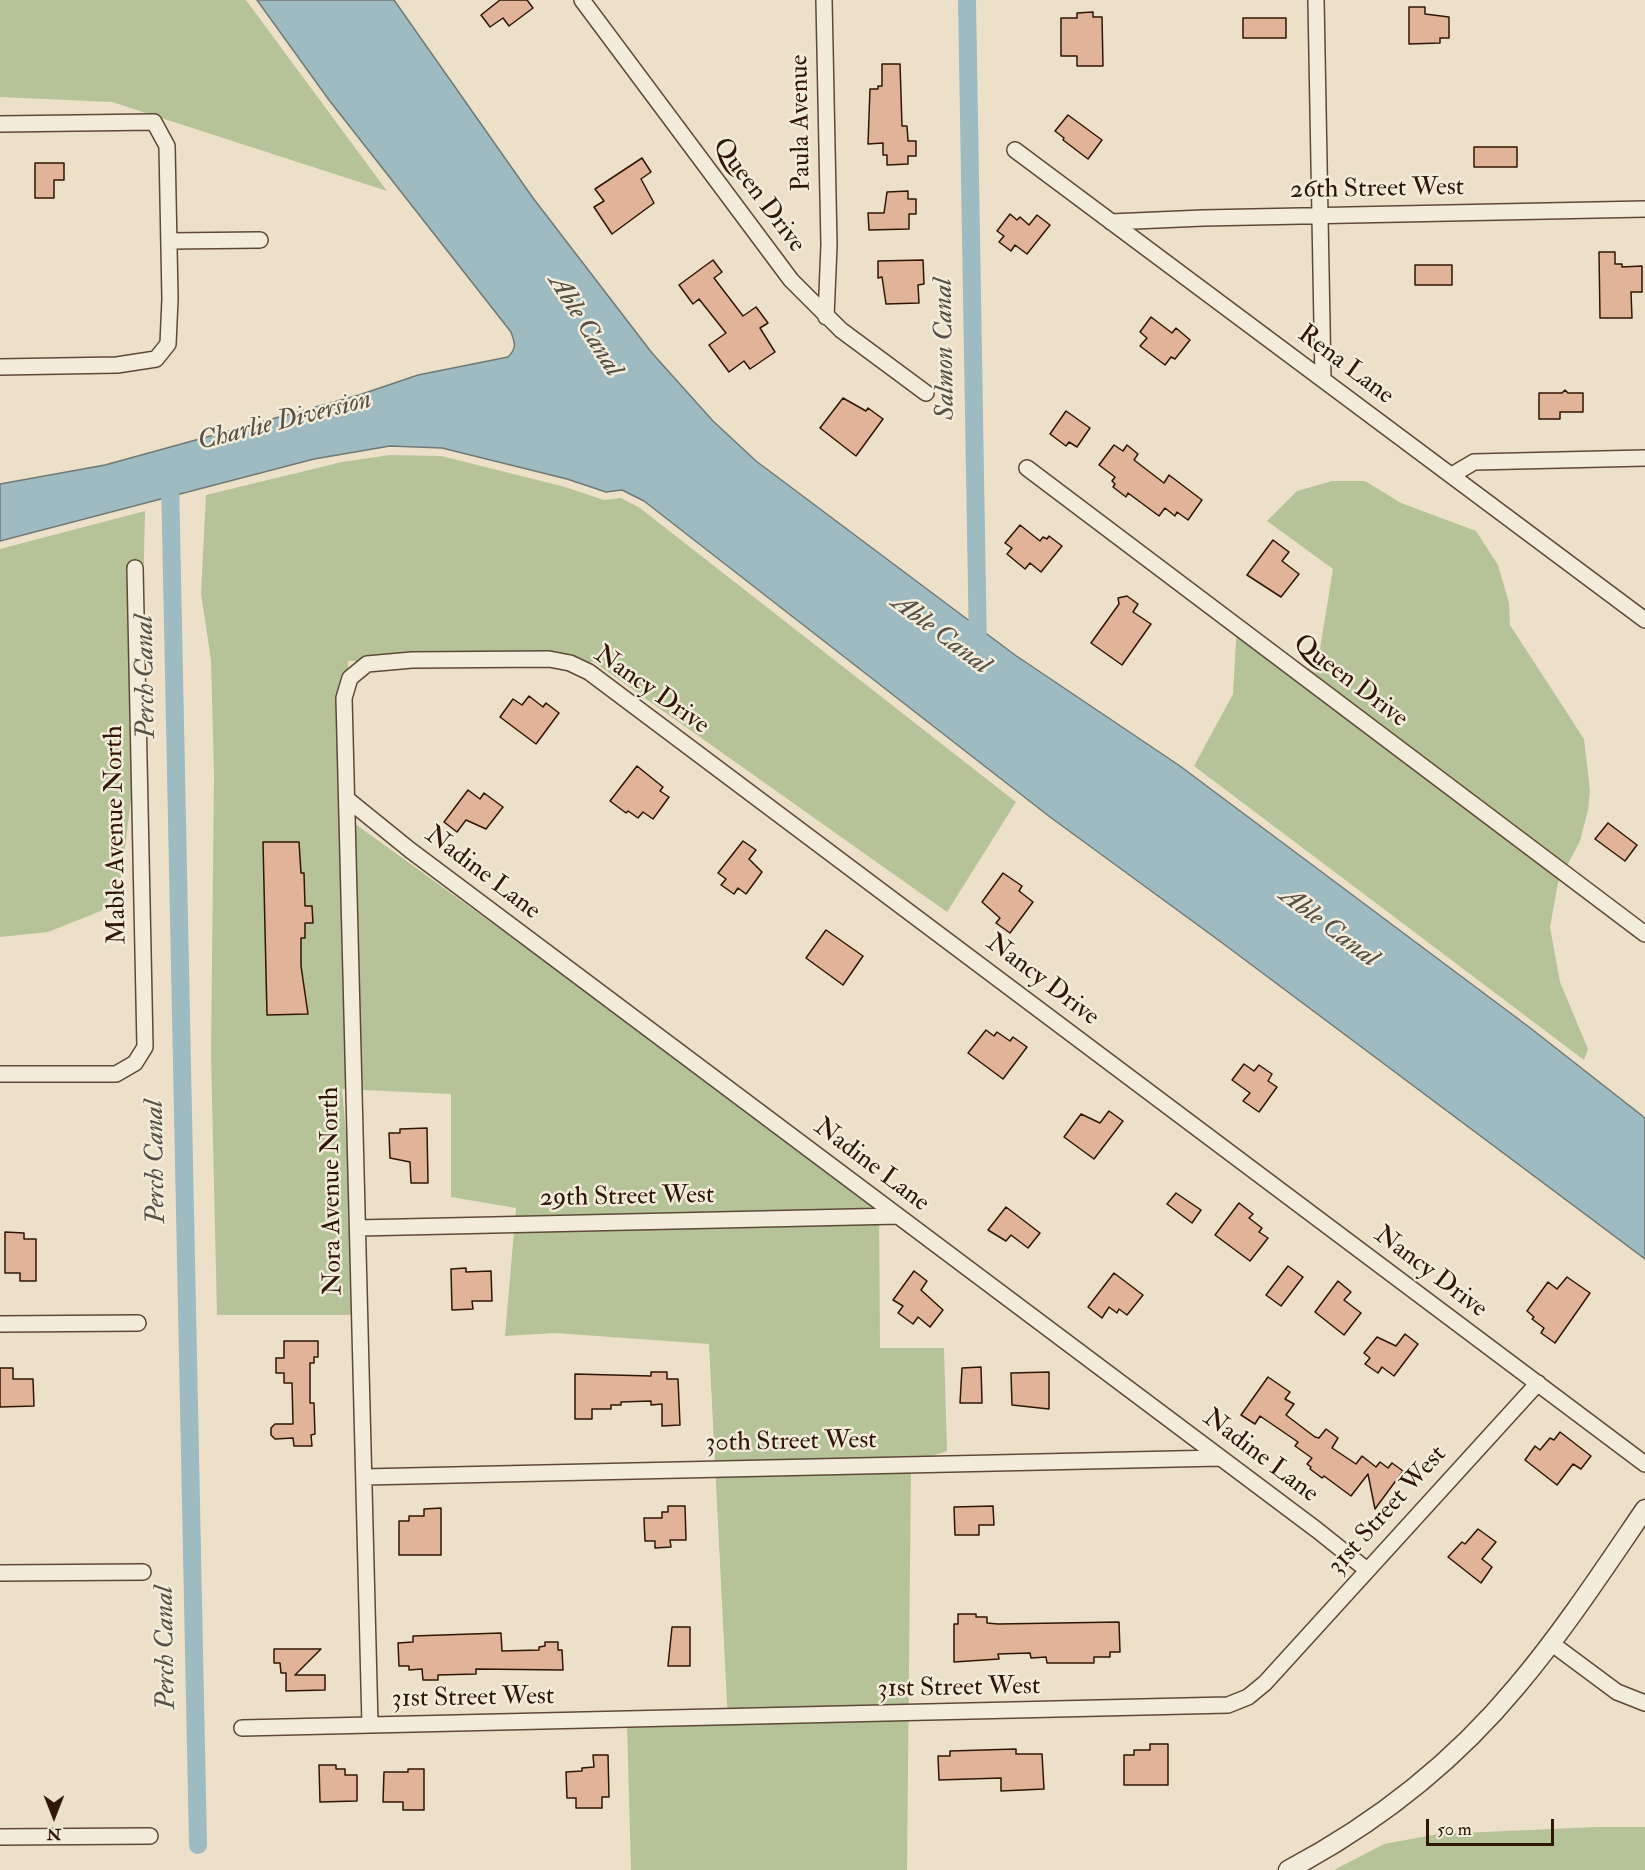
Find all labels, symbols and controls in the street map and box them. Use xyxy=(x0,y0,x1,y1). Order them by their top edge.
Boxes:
street label: Paula Avenue xyxy=(785,54,819,192)
street label: Queen Drive xyxy=(705,132,811,260)
street label: 26th Street West xyxy=(1290,173,1464,207)
water label: Able Canal xyxy=(540,269,628,383)
water label: Salmon Canal xyxy=(929,278,963,420)
street label: Rena Lane xyxy=(1291,320,1399,412)
water label: Charlie Diversion xyxy=(195,385,375,459)
water label: Able Canal xyxy=(884,587,996,683)
water label: Perch Canal xyxy=(130,615,164,739)
street label: Queen Drive xyxy=(1286,629,1414,735)
street label: Nancy Drive xyxy=(587,640,715,742)
street label: Mable Avenue North xyxy=(99,725,135,945)
street label: Nadine Lane xyxy=(418,820,546,928)
water label: Able Canal xyxy=(1272,880,1384,976)
street label: Nancy Drive xyxy=(979,928,1105,1034)
street label: Nora Avenue North xyxy=(316,1086,350,1296)
water label: Perch Canal xyxy=(140,1100,174,1224)
street label: Nadine Lane xyxy=(807,1112,935,1220)
street label: 29th Street West xyxy=(539,1181,715,1215)
street label: Nancy Drive xyxy=(1367,1220,1493,1326)
street label: Nadine Lane xyxy=(1196,1403,1324,1511)
street label: 30th Street West xyxy=(705,1426,877,1460)
street label: 31st Street West xyxy=(1322,1440,1454,1582)
water label: Perch Canal xyxy=(150,1586,184,1710)
street label: 31st Street West xyxy=(877,1672,1041,1706)
street label: 31st Street West xyxy=(391,1682,555,1716)
north arrow xyxy=(24,1786,84,1846)
scale bar xyxy=(1429,1807,1556,1845)
text: 50 m xyxy=(1437,1818,1472,1841)
text: N xyxy=(47,1824,61,1844)

